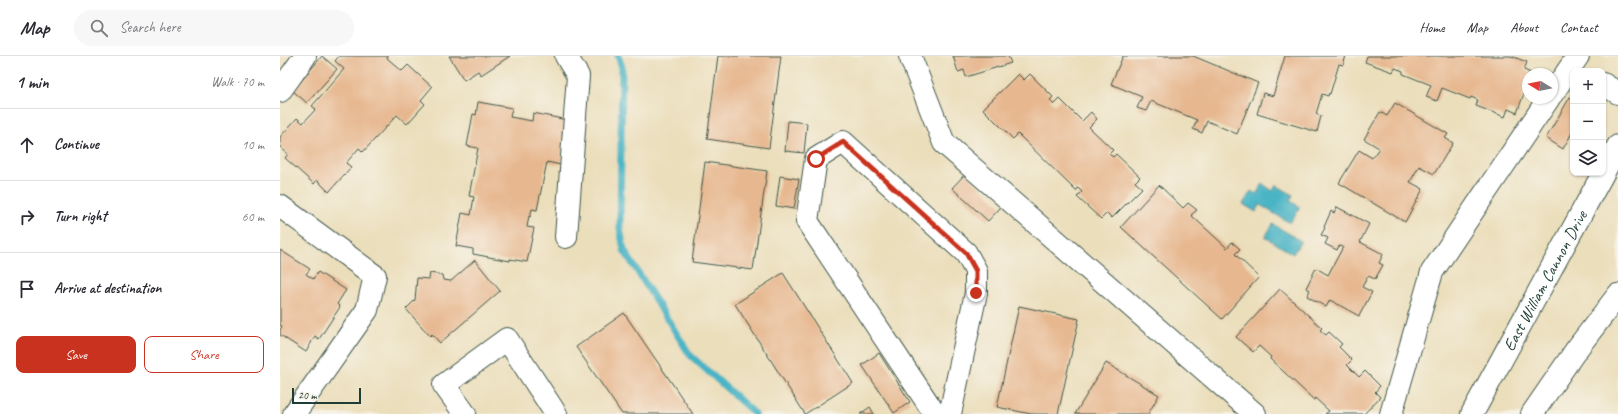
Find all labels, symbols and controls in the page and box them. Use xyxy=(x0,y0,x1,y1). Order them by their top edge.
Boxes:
search box xyxy=(74,10,354,46)
text: Map xyxy=(20,16,50,40)
icon: search xyxy=(88,17,110,39)
text: Search here xyxy=(120,18,181,37)
text: Home xyxy=(1419,19,1445,36)
text: Map xyxy=(1467,19,1488,36)
text: About xyxy=(1510,19,1538,36)
text: Contact xyxy=(1560,19,1598,36)
north arrow xyxy=(1522,68,1558,104)
map controls xyxy=(1570,68,1606,176)
button: + xyxy=(1570,68,1606,104)
text: 1 min xyxy=(16,72,49,93)
text: Walk · 70 m xyxy=(211,74,264,90)
button: − xyxy=(1570,104,1606,140)
icon: ahead xyxy=(16,134,38,156)
text: Continue xyxy=(54,135,99,154)
text: 10 m xyxy=(242,137,264,153)
button: layers xyxy=(1570,140,1606,176)
route start xyxy=(807,150,825,168)
icon: right xyxy=(16,206,38,228)
street label: East William Cannon Drive xyxy=(1498,206,1593,355)
text: Turn right xyxy=(54,207,107,226)
text: 60 m xyxy=(242,209,264,225)
icon: arrive xyxy=(16,278,38,300)
text: Arrive at destination xyxy=(54,279,161,298)
route end xyxy=(967,284,985,302)
button: Save xyxy=(16,336,136,373)
button: Share xyxy=(144,336,264,373)
scale bar xyxy=(292,386,361,405)
text: 20 m xyxy=(298,388,317,402)

